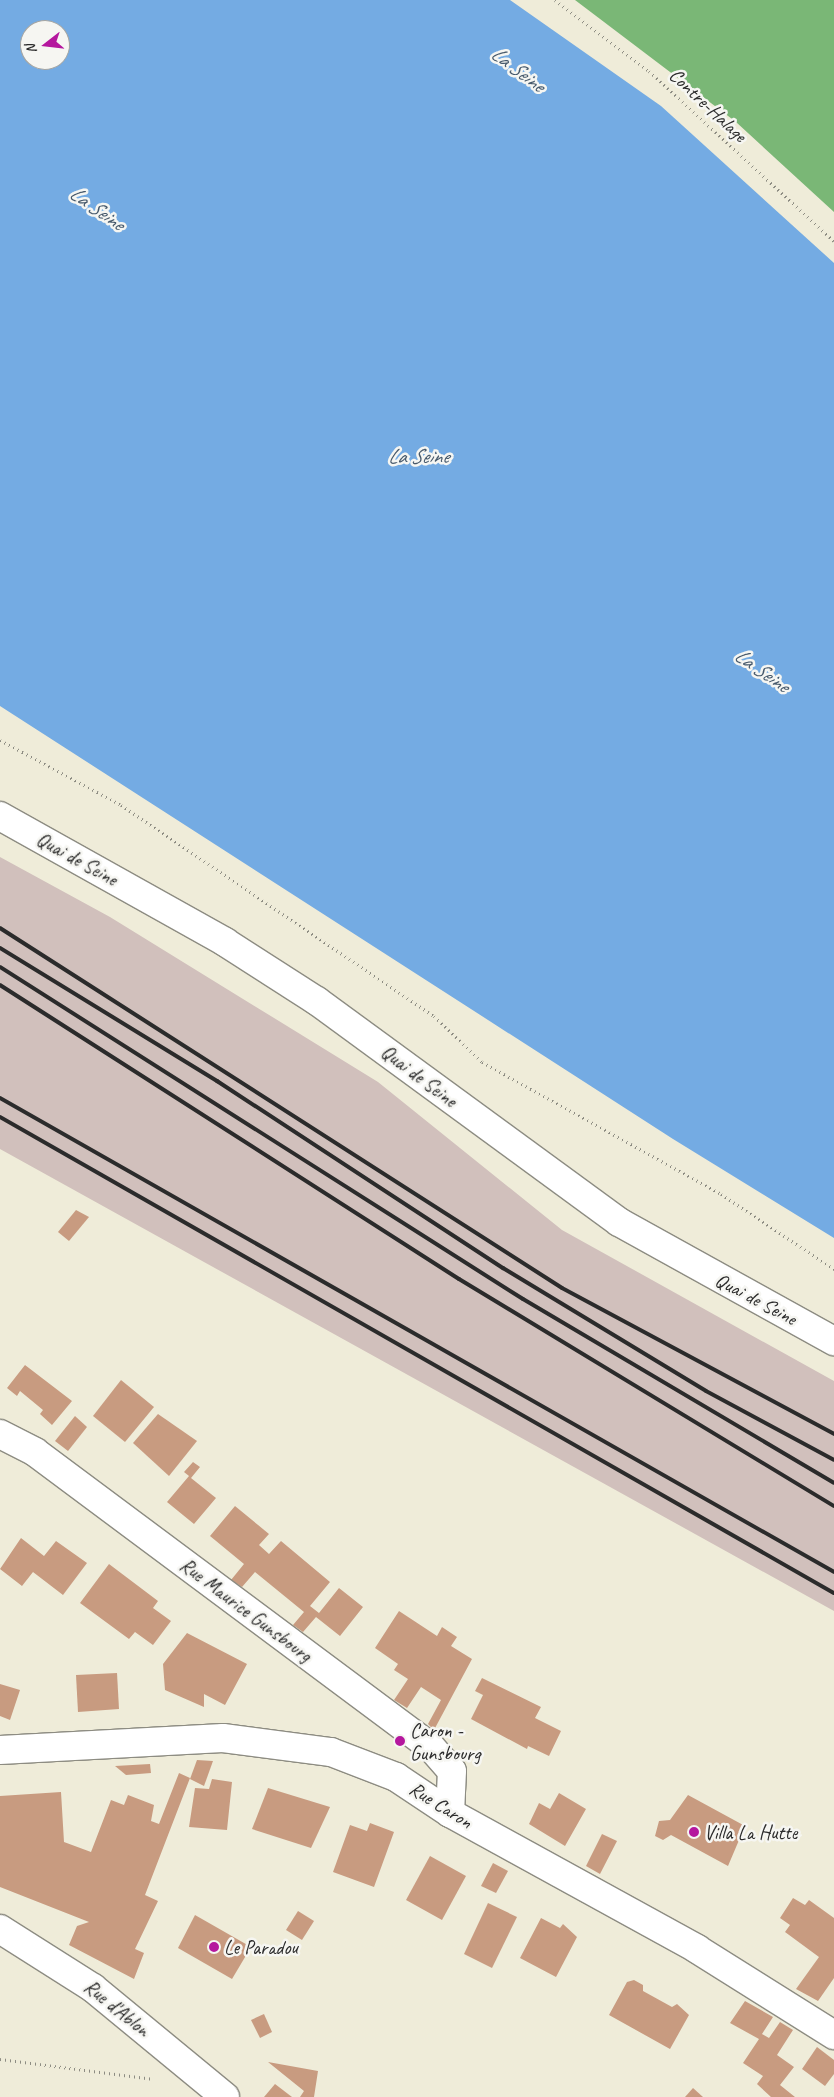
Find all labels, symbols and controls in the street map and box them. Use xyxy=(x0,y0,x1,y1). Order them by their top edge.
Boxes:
north arrow xyxy=(20,20,70,70)
water label: La Seine xyxy=(486,41,550,97)
text: N xyxy=(22,42,40,56)
street label: Contre-Halage xyxy=(664,63,752,147)
water label: La Seine xyxy=(65,180,129,236)
water label: La Seine xyxy=(388,443,448,469)
water label: La Seine xyxy=(730,642,794,698)
street label: Quai de Seine xyxy=(33,827,121,891)
street label: Quai de Seine xyxy=(377,1040,461,1112)
street label: Quai de Seine xyxy=(711,1268,801,1330)
street label: Rue Maurice Gunsbourg xyxy=(175,1553,317,1667)
place label: Caron - Gunsbourg xyxy=(410,1718,480,1765)
marker: Caron - Gunsbourg xyxy=(394,1735,406,1747)
street label: Rue Caron xyxy=(405,1776,477,1834)
place label: Villa La Hutte xyxy=(704,1820,798,1844)
marker: Villa La Hutte xyxy=(688,1826,700,1838)
place label: Le Paradou xyxy=(224,1935,299,1959)
marker: Le Paradou xyxy=(208,1941,220,1953)
street label: Rue d'Ablon xyxy=(79,1974,155,2042)

